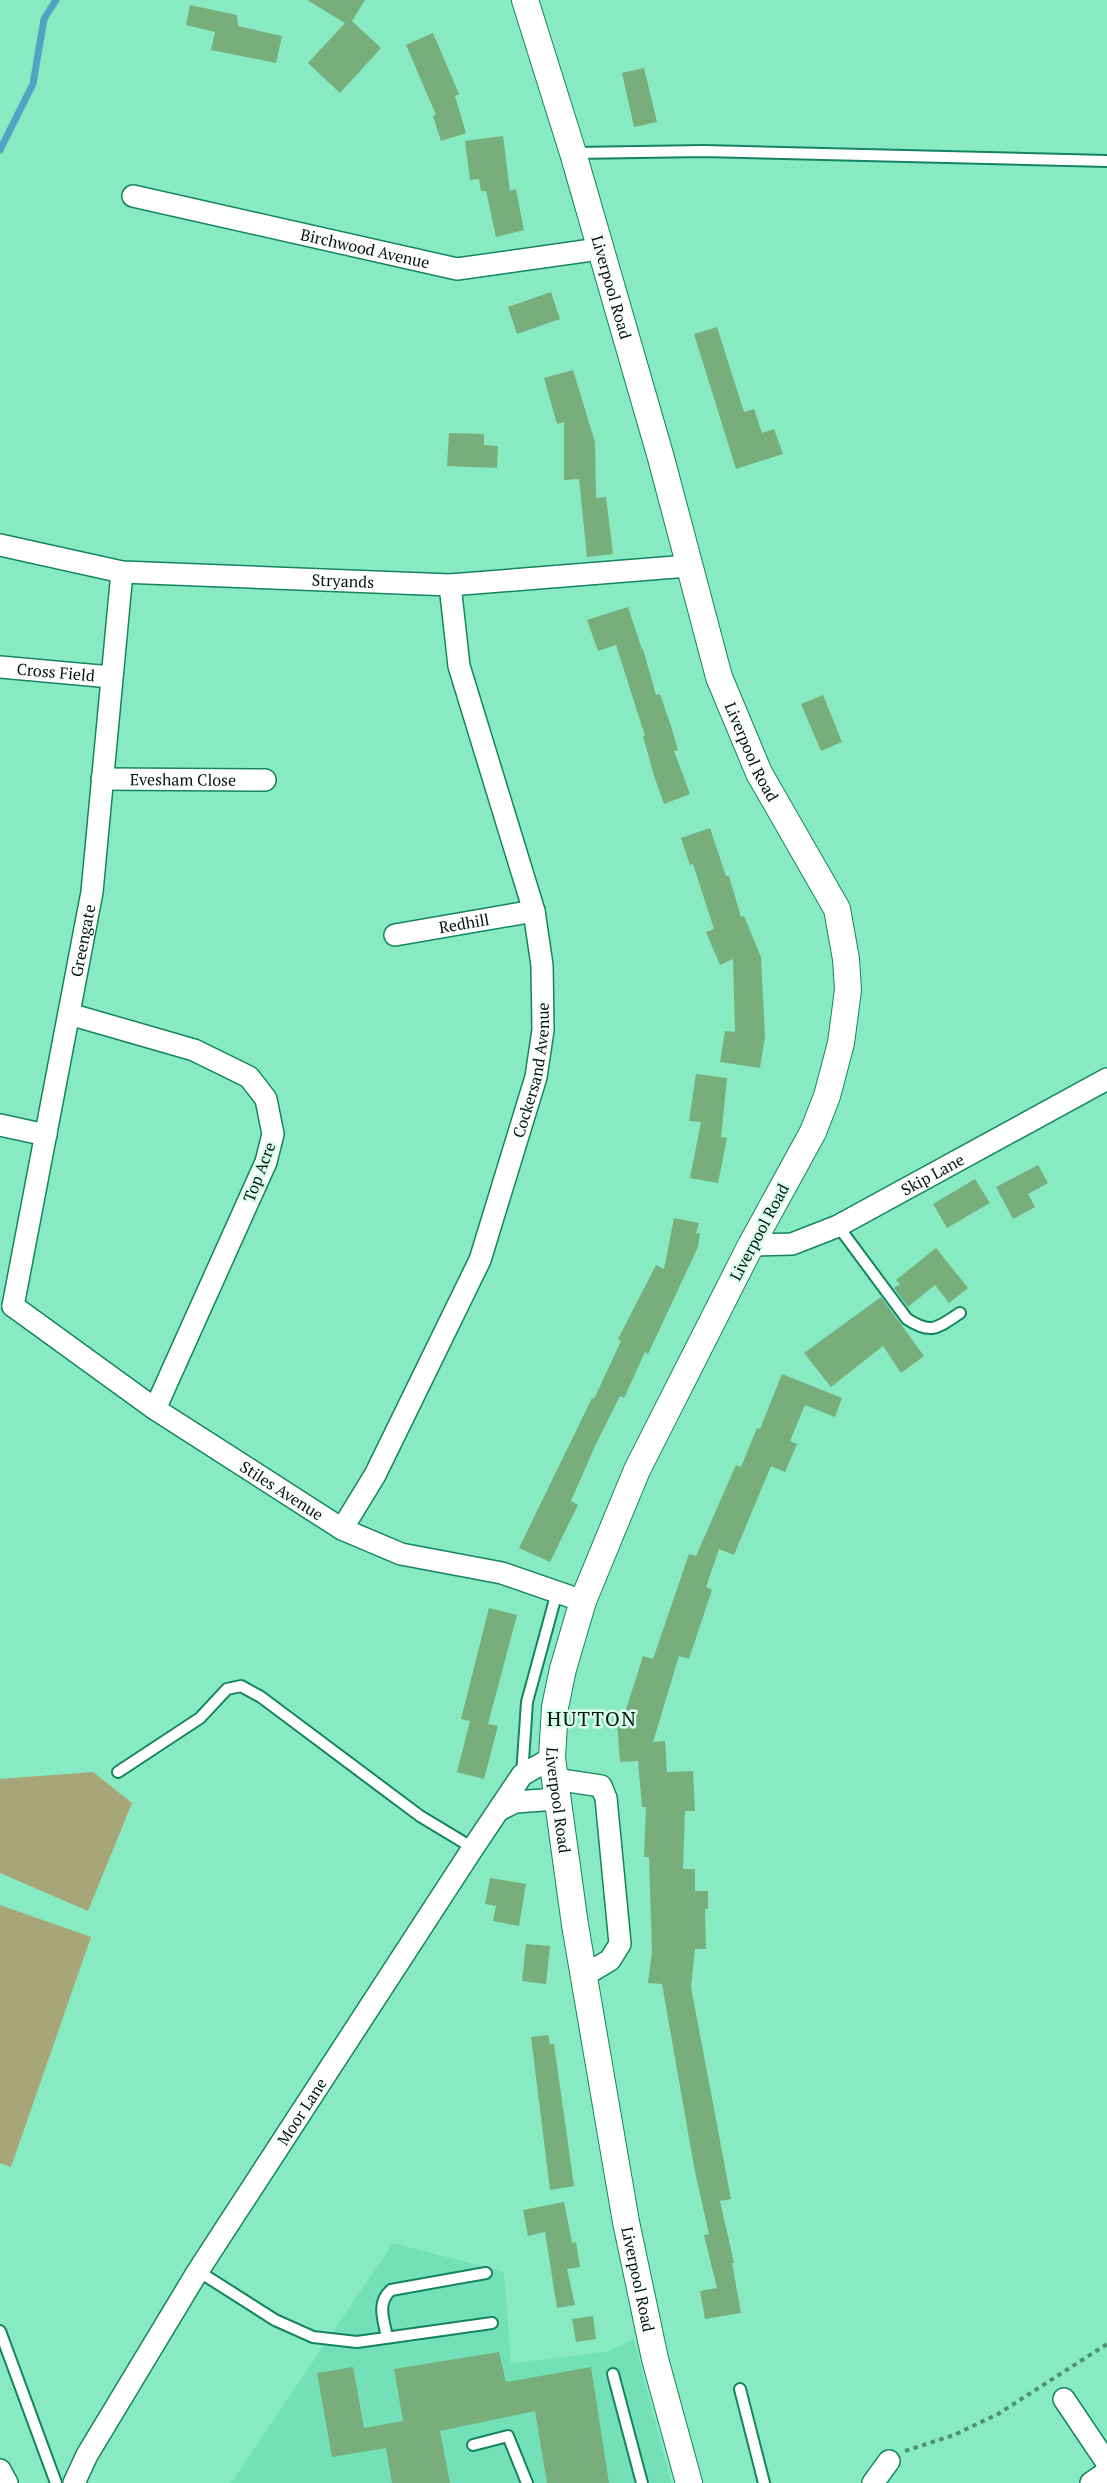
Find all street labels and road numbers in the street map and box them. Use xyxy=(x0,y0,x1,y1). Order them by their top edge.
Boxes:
street label: Birchwood Avenue xyxy=(298,223,432,274)
street label: Liverpool Road xyxy=(586,233,637,342)
street label: Stryands xyxy=(311,569,375,593)
street label: Cross Field xyxy=(16,658,96,687)
street label: Liverpool Road xyxy=(720,699,784,806)
street label: Evesham Close xyxy=(130,768,236,791)
street label: Greengate xyxy=(65,903,100,979)
street label: Redhill xyxy=(437,908,491,938)
street label: Cockersand Avenue xyxy=(507,1002,554,1140)
street label: Top Acre xyxy=(238,1139,280,1205)
street label: Skip Lane xyxy=(897,1148,968,1201)
street label: Liverpool Road xyxy=(724,1180,794,1284)
street label: Stiles Avenue xyxy=(236,1455,328,1525)
street label: Liverpool Road xyxy=(541,1746,576,1855)
street label: Moor Lane xyxy=(272,2074,332,2149)
street label: Liverpool Road xyxy=(616,2225,660,2334)

